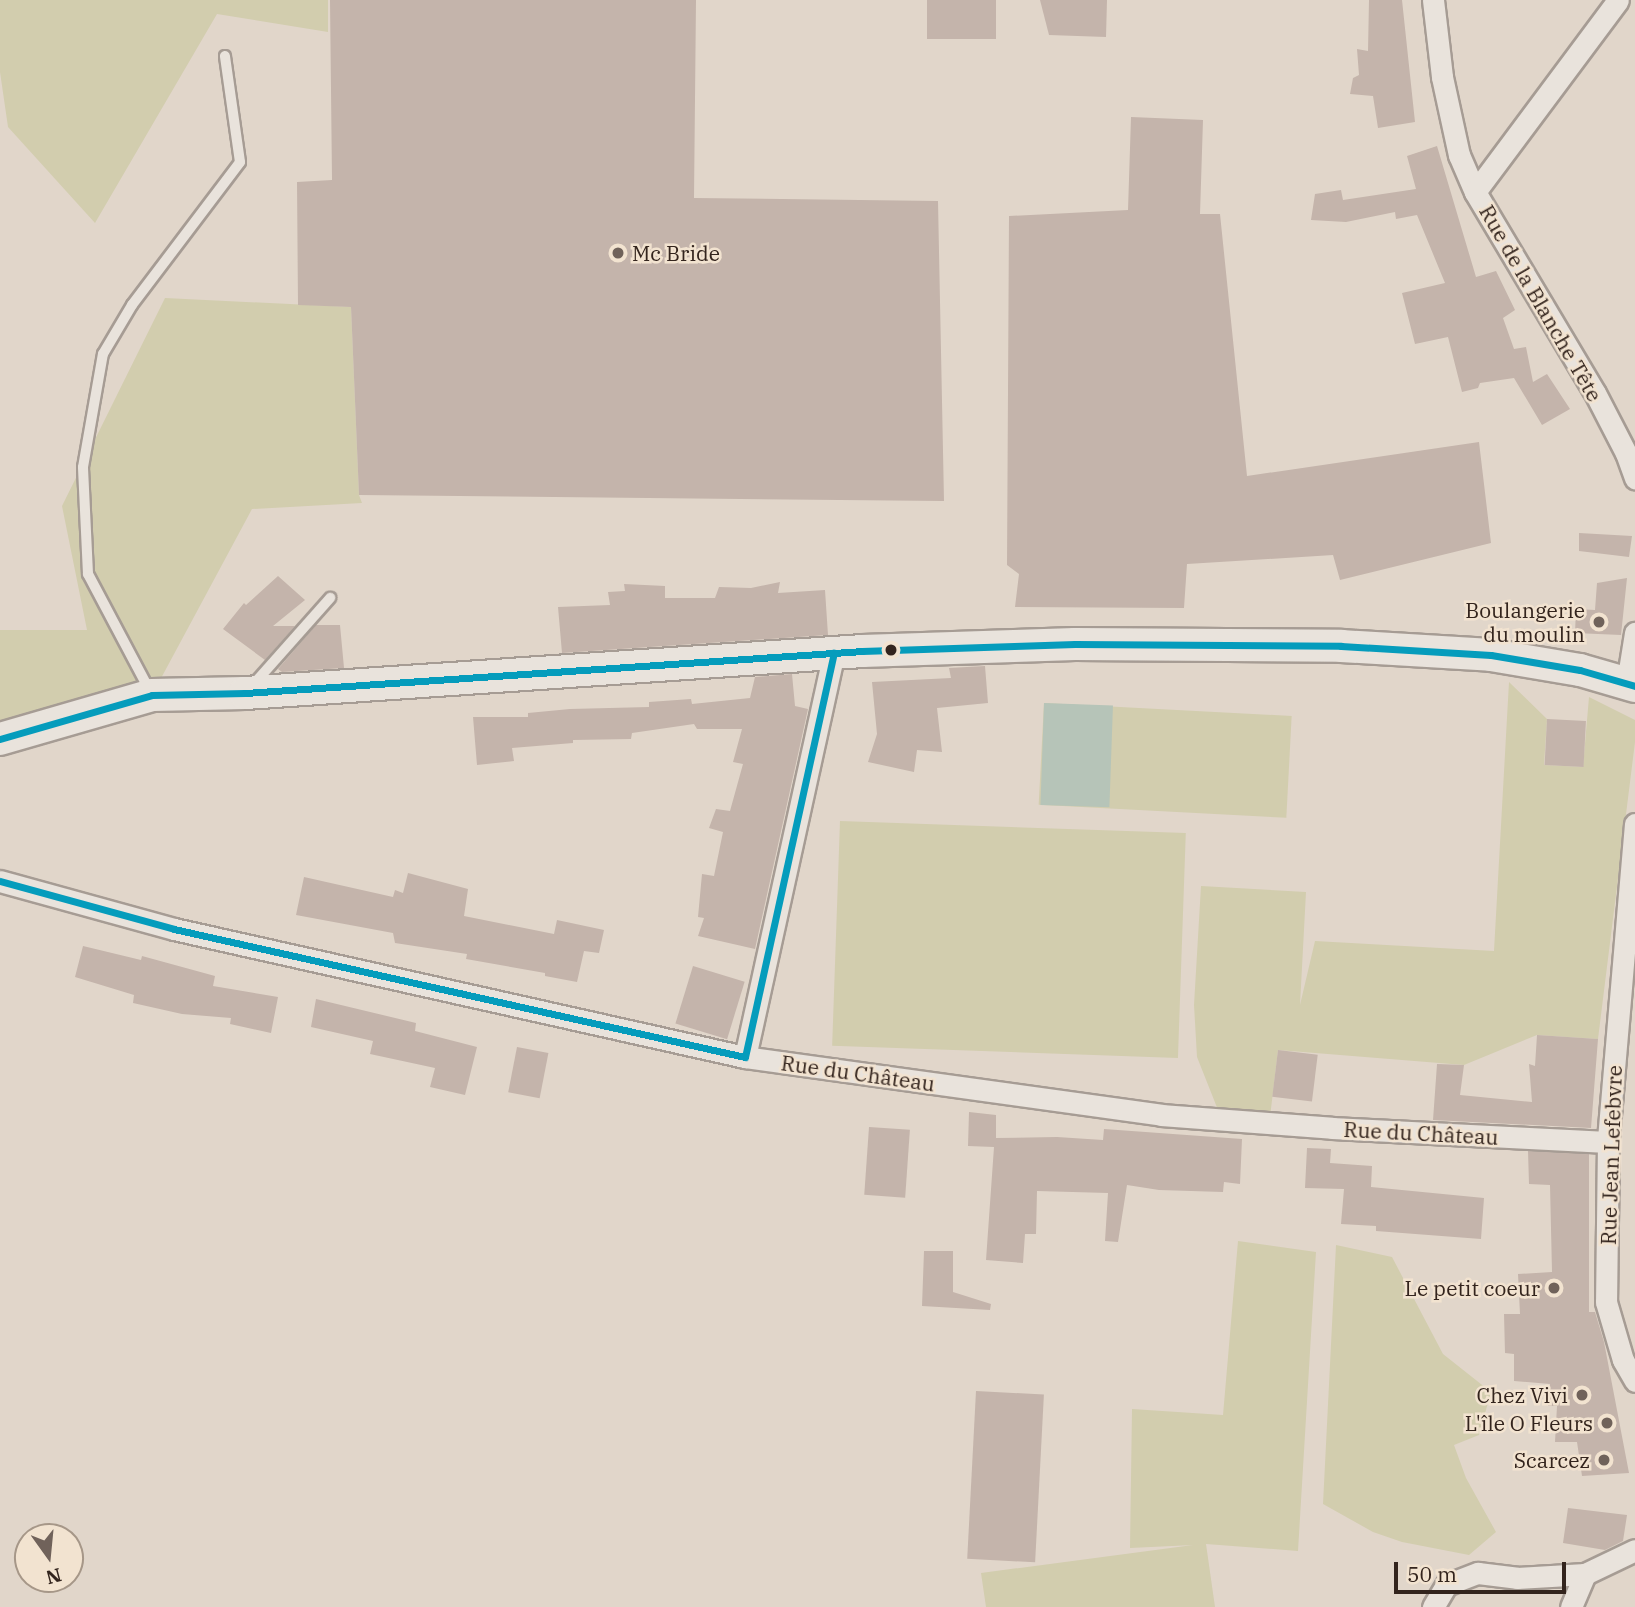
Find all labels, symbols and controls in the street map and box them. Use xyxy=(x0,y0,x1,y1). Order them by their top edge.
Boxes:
street label: Rue de la Blanche Tête xyxy=(1474,200,1608,406)
place label: Mc Bride xyxy=(632,240,720,266)
marker: Mc Bride xyxy=(610,245,626,261)
place label: Boulangerie du moulin xyxy=(1465,597,1585,647)
marker: Boulangerie du moulin xyxy=(1591,614,1607,630)
unlabelled marker xyxy=(884,643,898,657)
street label: Rue du Château xyxy=(780,1050,936,1096)
street label: Rue Jean Lefebvre xyxy=(1595,1065,1627,1245)
street label: Rue du Château xyxy=(1343,1116,1499,1150)
place label: Le petit coeur xyxy=(1405,1275,1540,1301)
marker: Le petit coeur xyxy=(1546,1280,1562,1296)
place label: Chez Vivi xyxy=(1477,1382,1568,1408)
marker: Chez Vivi xyxy=(1574,1387,1590,1403)
place label: L'île O Fleurs xyxy=(1465,1410,1593,1436)
marker: L'île O Fleurs xyxy=(1599,1415,1615,1431)
place label: Scarcez xyxy=(1514,1447,1590,1473)
marker: Scarcez xyxy=(1596,1452,1612,1468)
north arrow xyxy=(14,1523,84,1593)
scale bar xyxy=(1397,1548,1568,1592)
text: 50 m xyxy=(1407,1560,1457,1588)
text: N xyxy=(44,1563,64,1590)

